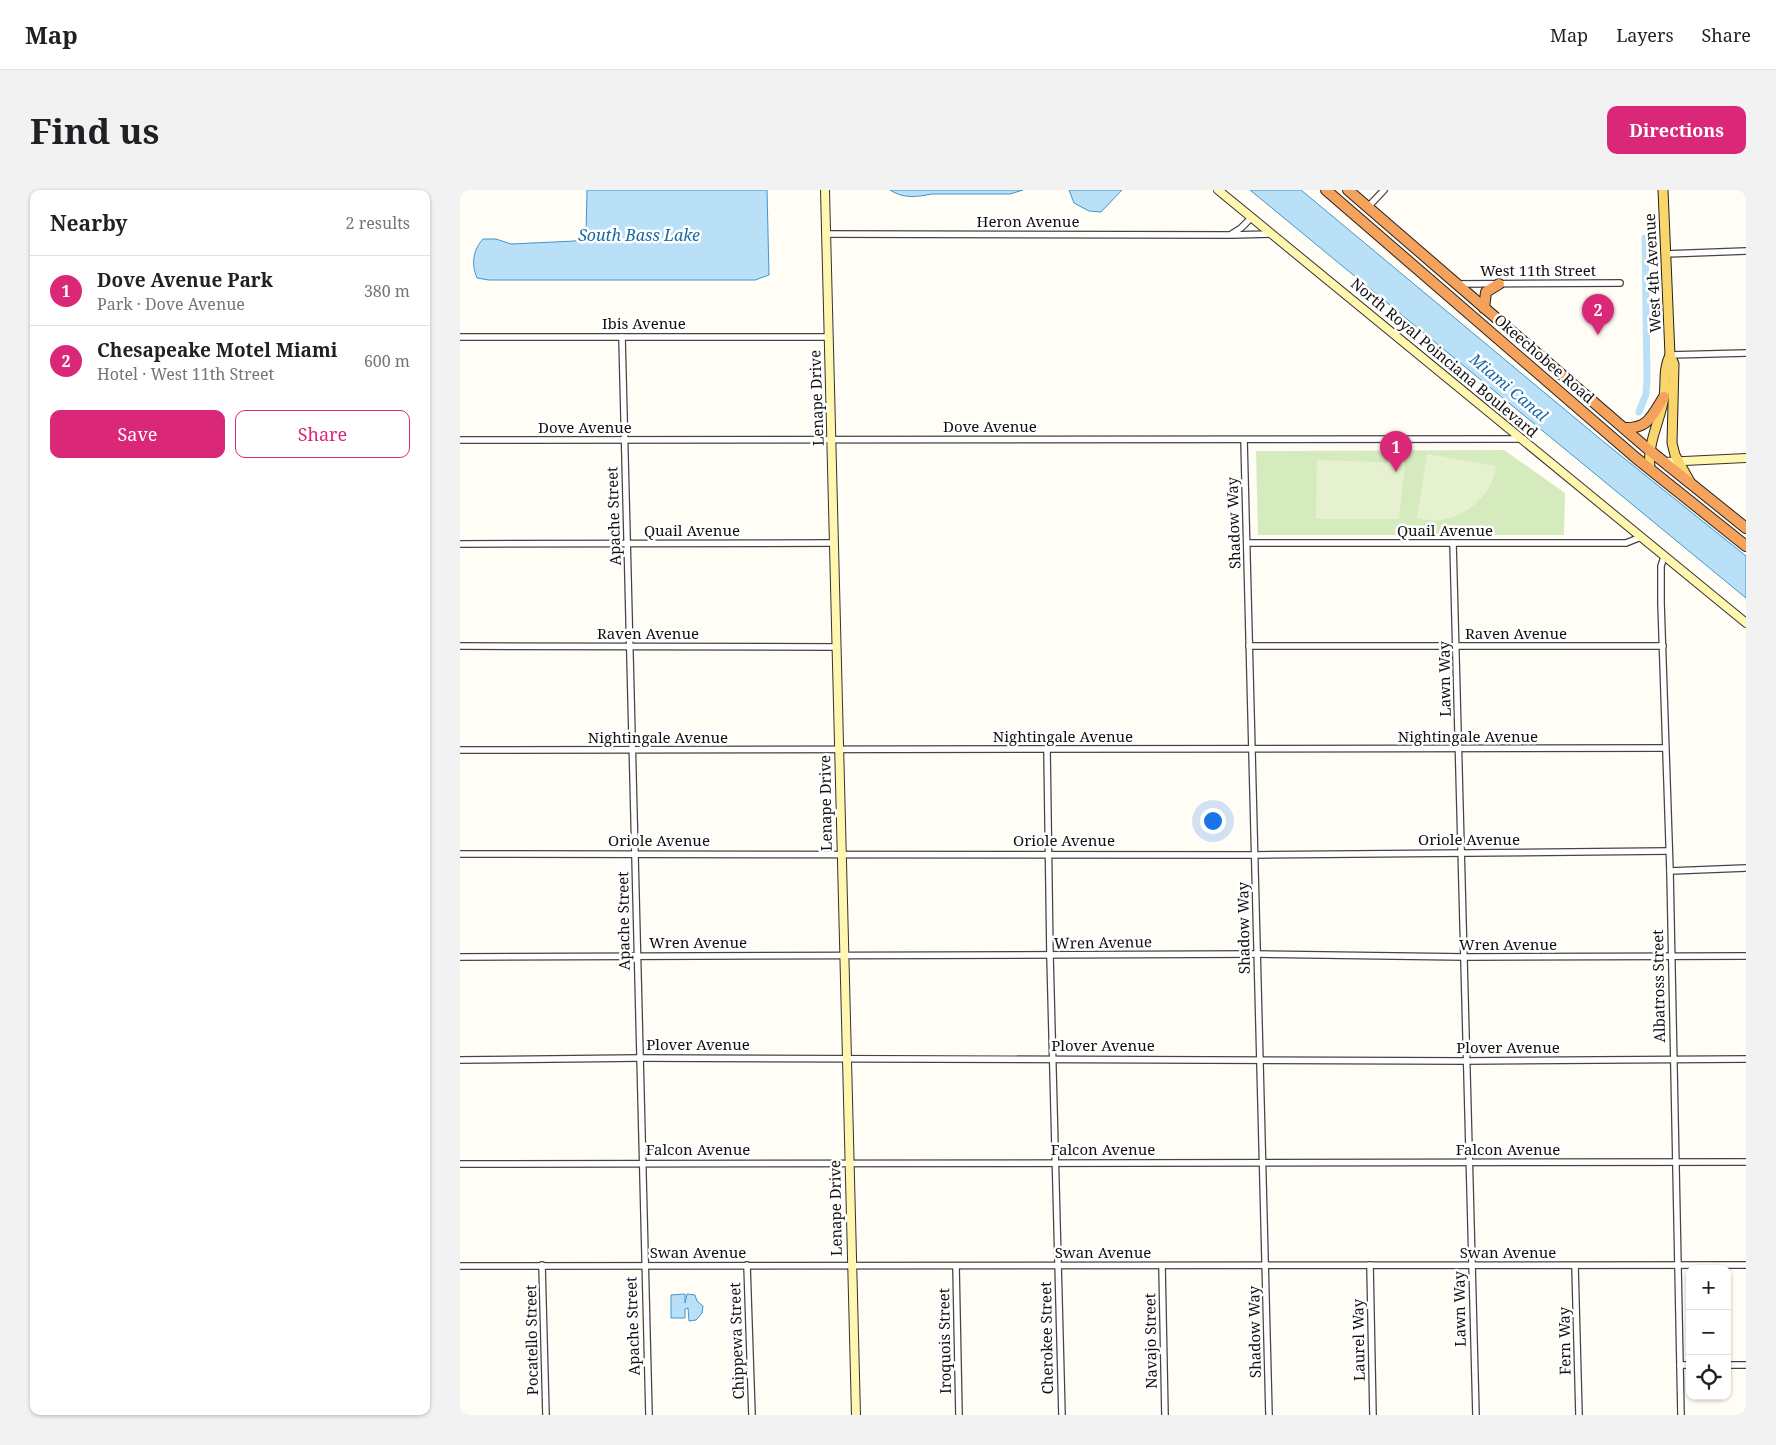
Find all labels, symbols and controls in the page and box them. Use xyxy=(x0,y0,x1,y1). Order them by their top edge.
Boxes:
text: Map xyxy=(25,18,78,51)
text: Map xyxy=(1550,23,1588,47)
text: Layers xyxy=(1616,23,1674,47)
text: Share xyxy=(1702,23,1751,47)
button: Directions xyxy=(1607,106,1746,154)
text: Find us xyxy=(30,107,159,154)
text: Nearby xyxy=(50,209,128,237)
street label: Heron Avenue xyxy=(977,211,1079,231)
text: 2 results xyxy=(346,212,410,234)
street label: West 4th Avenue xyxy=(1639,213,1665,333)
water label: South Bass Lake xyxy=(578,224,700,246)
street label: West 11th Street xyxy=(1480,260,1596,280)
text: Dove Avenue Park xyxy=(97,267,273,293)
street label: North Royal Poinciana Boulevard xyxy=(1347,273,1542,442)
text: 1 xyxy=(61,280,71,302)
text: 380 m xyxy=(364,280,410,302)
text: Park · Dove Avenue xyxy=(97,293,245,315)
pin: 2 xyxy=(1582,294,1614,335)
street label: Okeechobee Road xyxy=(1490,309,1599,407)
street label: Ibis Avenue xyxy=(602,313,686,333)
text: Chesapeake Motel Miami xyxy=(97,337,337,363)
water label: Miami Canal xyxy=(1465,347,1553,426)
text: 2 xyxy=(61,350,71,372)
text: 600 m xyxy=(364,350,410,372)
street label: Lenape Drive xyxy=(804,350,828,446)
text: Hotel · West 11th Street xyxy=(97,363,274,385)
button: Save xyxy=(50,410,225,458)
button: Share xyxy=(235,410,410,458)
street label: Dove Avenue xyxy=(943,416,1037,436)
street label: Dove Avenue xyxy=(538,417,632,437)
pin: 1 xyxy=(1380,431,1412,472)
street label: Apache Street xyxy=(601,466,625,566)
street label: Shadow Way xyxy=(1221,476,1245,569)
street label: Quail Avenue xyxy=(644,520,740,540)
street label: Quail Avenue xyxy=(1397,520,1493,540)
street label: Raven Avenue xyxy=(597,623,699,643)
street label: Raven Avenue xyxy=(1465,623,1567,643)
street label: Lawn Way xyxy=(1433,641,1455,717)
street label: Nightingale Avenue xyxy=(993,726,1133,746)
street label: Nightingale Avenue xyxy=(1398,726,1538,746)
street label: Nightingale Avenue xyxy=(588,727,728,747)
street label: Lenape Drive xyxy=(814,755,836,851)
your location xyxy=(1200,808,1226,834)
street label: Oriole Avenue xyxy=(1418,829,1520,849)
street label: Oriole Avenue xyxy=(608,830,710,850)
street label: Oriole Avenue xyxy=(1013,830,1115,850)
street label: Apache Street xyxy=(612,871,634,971)
street label: Shadow Way xyxy=(1232,881,1254,974)
street label: Albatross Street xyxy=(1647,929,1669,1043)
street label: Wren Avenue xyxy=(1054,931,1152,953)
street label: Wren Avenue xyxy=(649,932,747,952)
street label: Wren Avenue xyxy=(1459,934,1557,954)
street label: Plover Avenue xyxy=(646,1034,750,1054)
street label: Plover Avenue xyxy=(1051,1035,1155,1055)
street label: Plover Avenue xyxy=(1456,1037,1560,1057)
street label: Falcon Avenue xyxy=(646,1139,750,1159)
street label: Falcon Avenue xyxy=(1051,1139,1155,1159)
street label: Falcon Avenue xyxy=(1456,1139,1560,1159)
street label: Lenape Drive xyxy=(824,1160,846,1256)
street label: Swan Avenue xyxy=(650,1242,746,1262)
street label: Swan Avenue xyxy=(1055,1242,1151,1262)
street label: Swan Avenue xyxy=(1460,1242,1556,1262)
map controls xyxy=(1686,1265,1731,1400)
button: + xyxy=(1686,1265,1731,1310)
street label: Lawn Way xyxy=(1448,1271,1470,1347)
street label: Apache Street xyxy=(620,1276,644,1376)
street label: Cherokee Street xyxy=(1035,1281,1057,1395)
street label: Chippewa Street xyxy=(724,1282,748,1400)
street label: Pocatello Street xyxy=(520,1285,542,1395)
street label: Shadow Way xyxy=(1243,1285,1265,1378)
street label: Iroquois Street xyxy=(933,1288,955,1394)
street label: Navajo Street xyxy=(1139,1293,1161,1389)
street label: Laurel Way xyxy=(1347,1298,1369,1381)
street label: Fern Way xyxy=(1553,1306,1575,1375)
button: − xyxy=(1686,1310,1731,1355)
button: locate xyxy=(1686,1355,1731,1400)

